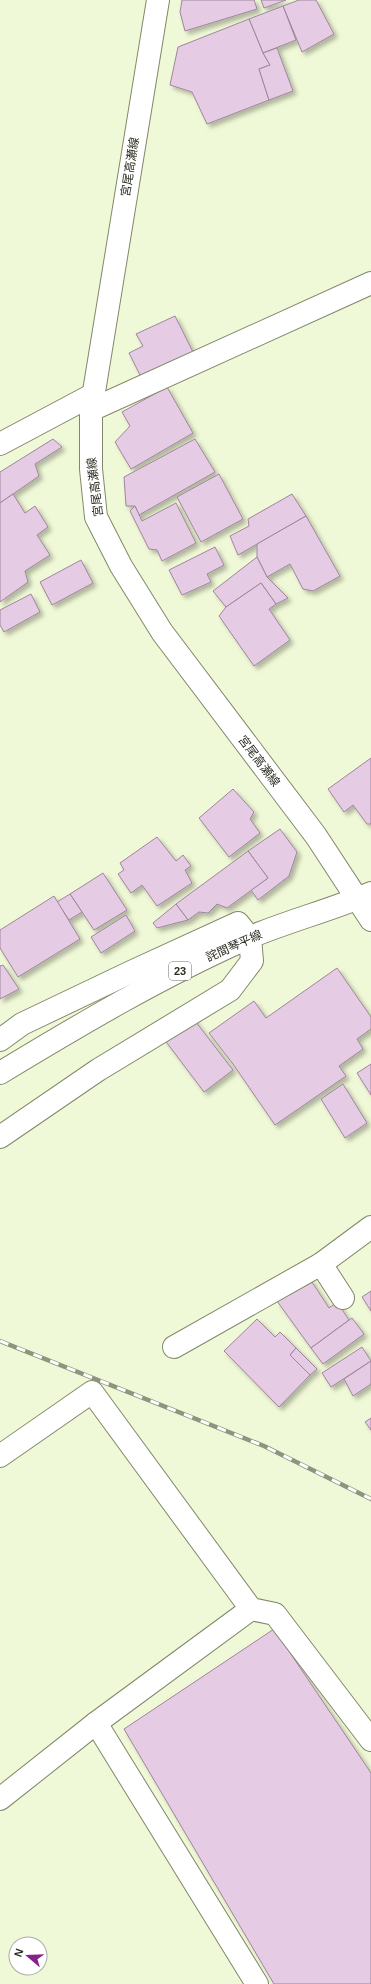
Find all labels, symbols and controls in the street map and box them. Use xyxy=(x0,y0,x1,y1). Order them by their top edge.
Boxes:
street label: 宮尾高瀬線 xyxy=(118,136,142,198)
street label: 宮尾高瀬線 xyxy=(84,456,106,518)
street label: 宮尾高瀬線 xyxy=(235,733,283,789)
street label: 詫間琴平線 xyxy=(204,927,264,965)
road number: 23 xyxy=(169,962,191,980)
north arrow xyxy=(8,1936,48,1976)
text: N xyxy=(12,1947,26,1958)

